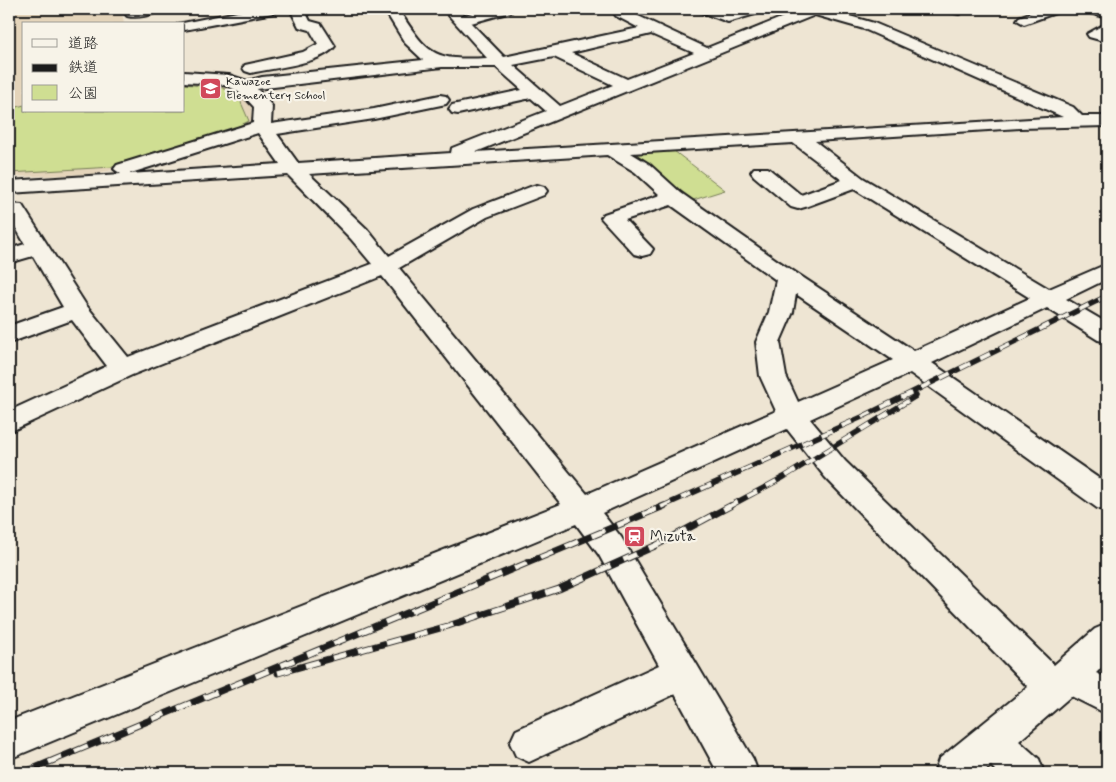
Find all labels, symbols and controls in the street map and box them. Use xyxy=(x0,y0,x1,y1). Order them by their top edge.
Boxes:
legend xyxy=(22,22,185,112)
text: 道路 xyxy=(68,34,98,54)
text: 鉄道 xyxy=(68,58,98,78)
place label: Kawazoe Elementery School xyxy=(226,74,325,104)
school or university icon: Kawazoe Elementery School xyxy=(198,77,222,101)
text: 公園 xyxy=(68,84,98,104)
station icon: Mizuta xyxy=(622,525,646,549)
place label: Mizuta xyxy=(650,527,697,547)

